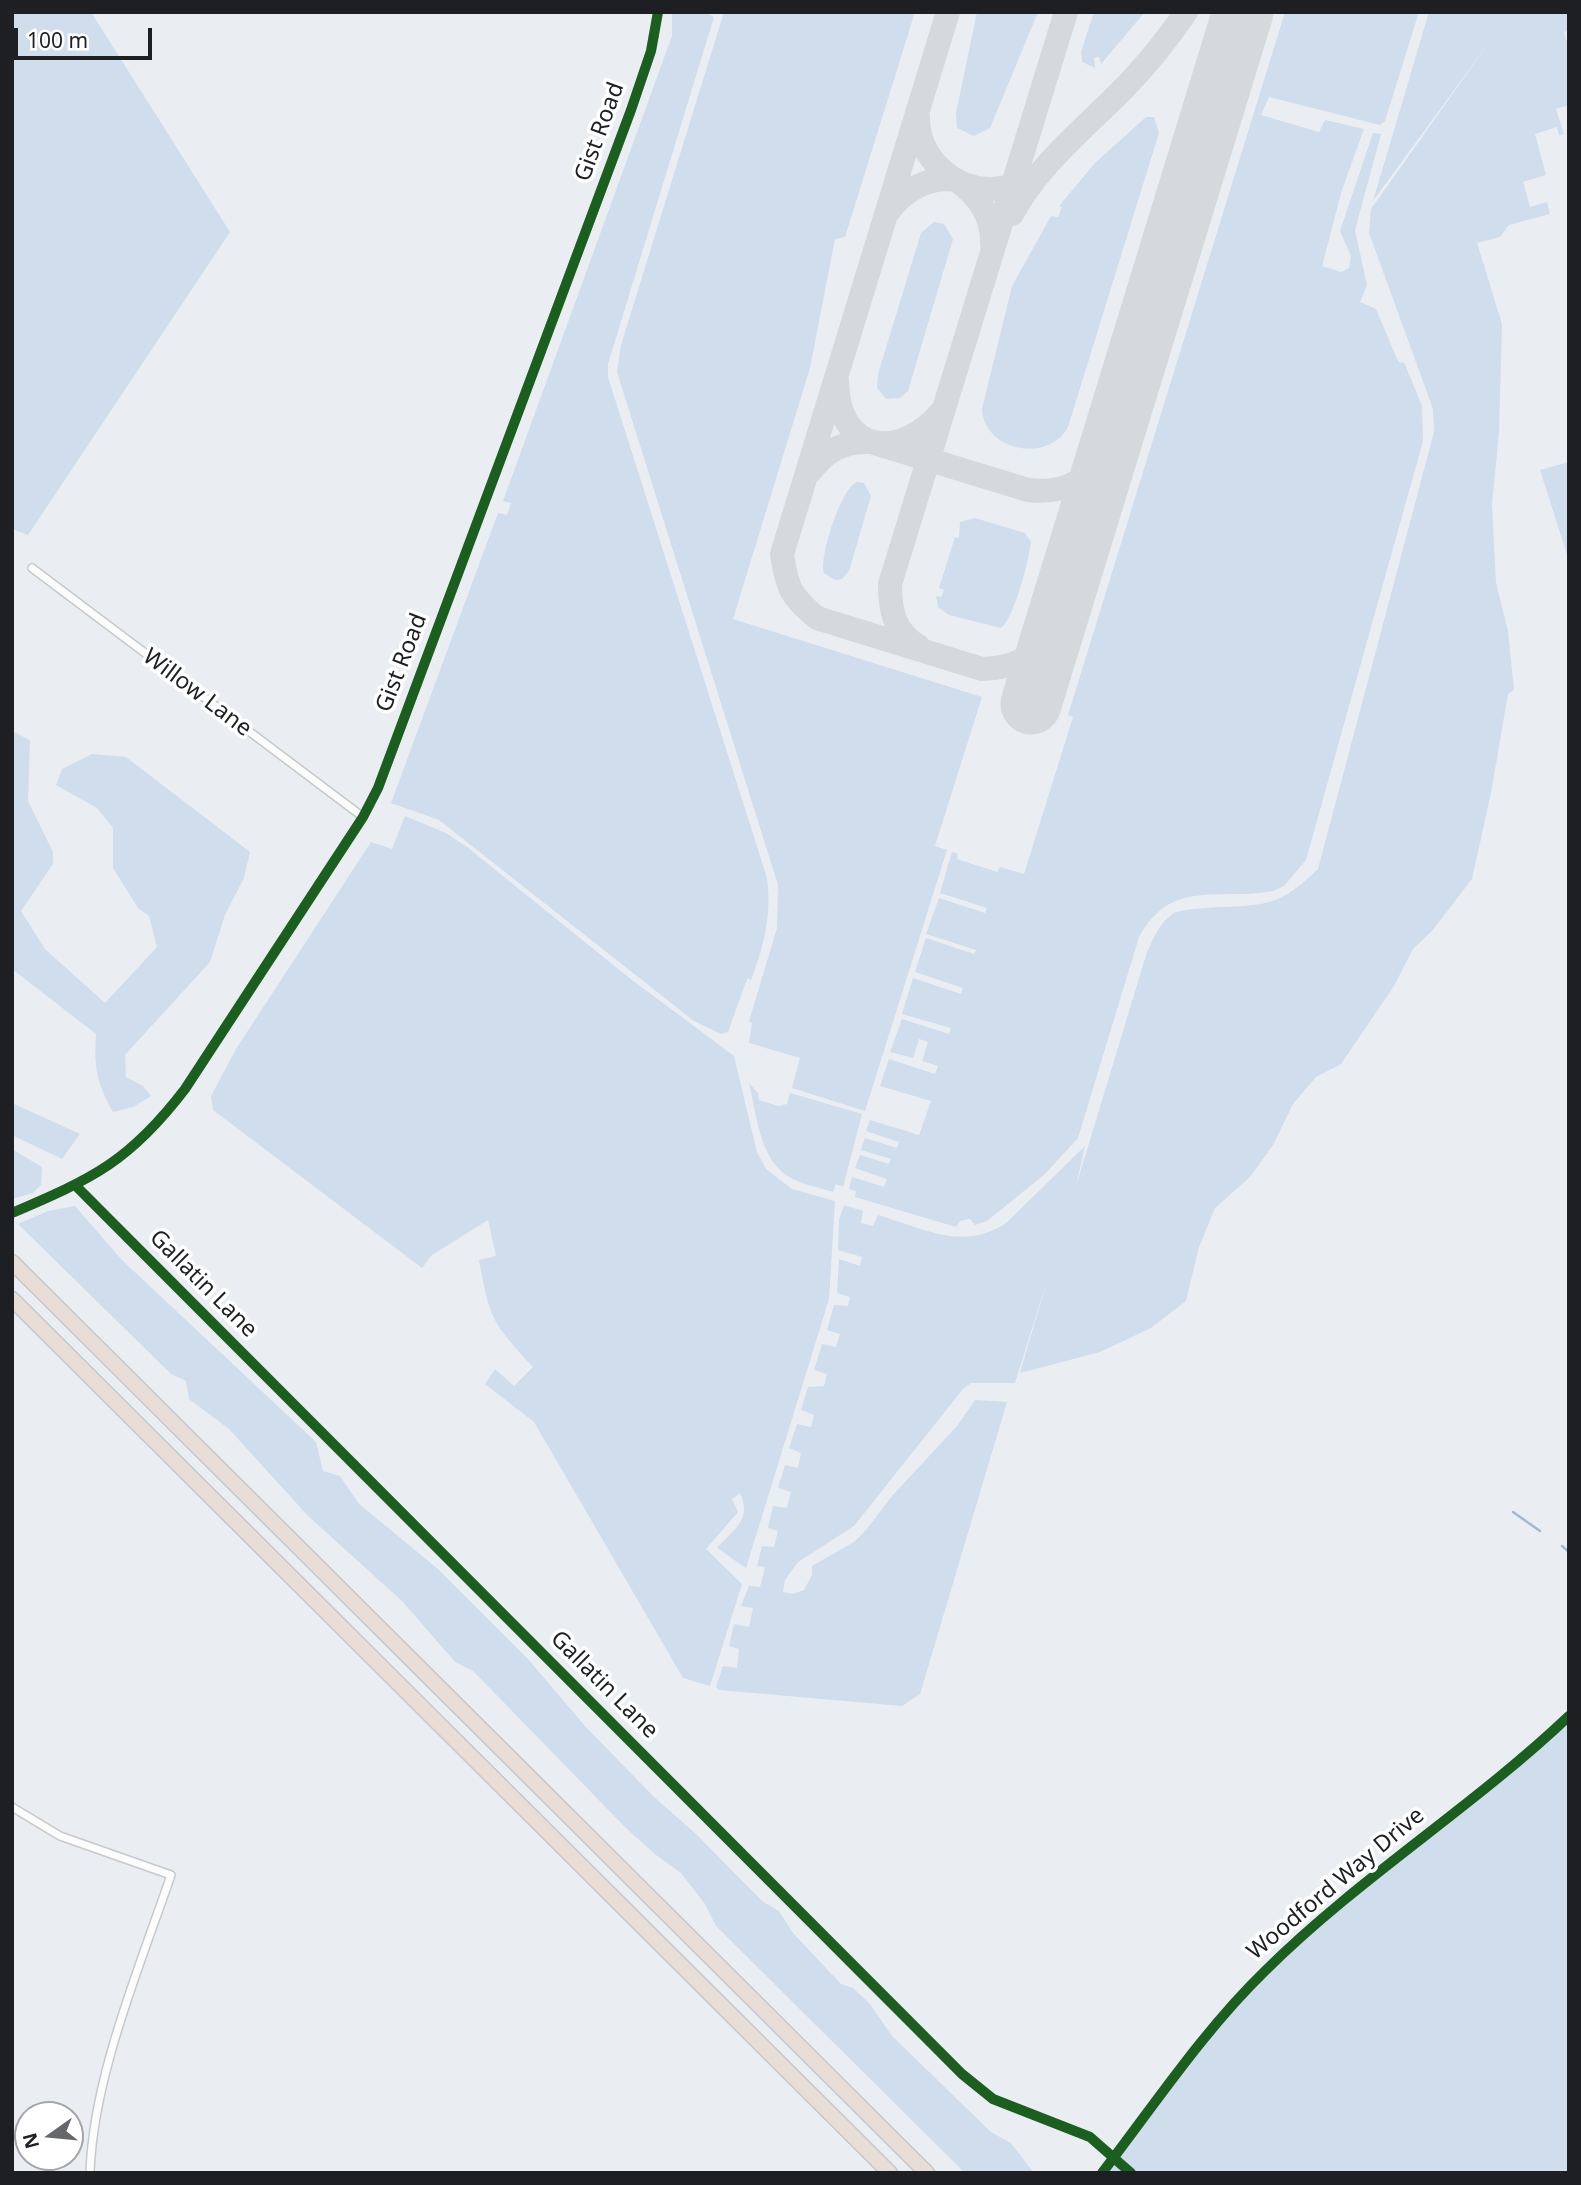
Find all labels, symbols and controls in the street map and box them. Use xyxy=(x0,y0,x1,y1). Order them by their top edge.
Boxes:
scale bar xyxy=(18,14,156,58)
text: 100 m xyxy=(27,26,88,54)
street label: Gist Road xyxy=(569,79,631,185)
street label: Gist Road xyxy=(371,610,433,716)
street label: Willow Lane xyxy=(137,643,257,743)
street label: Gallatin Lane xyxy=(143,1224,263,1344)
street label: Gallatin Lane xyxy=(544,1625,664,1745)
street label: Woodford Way Drive xyxy=(1242,1802,1430,1966)
north arrow xyxy=(14,2101,84,2171)
text: N xyxy=(16,2130,45,2152)

